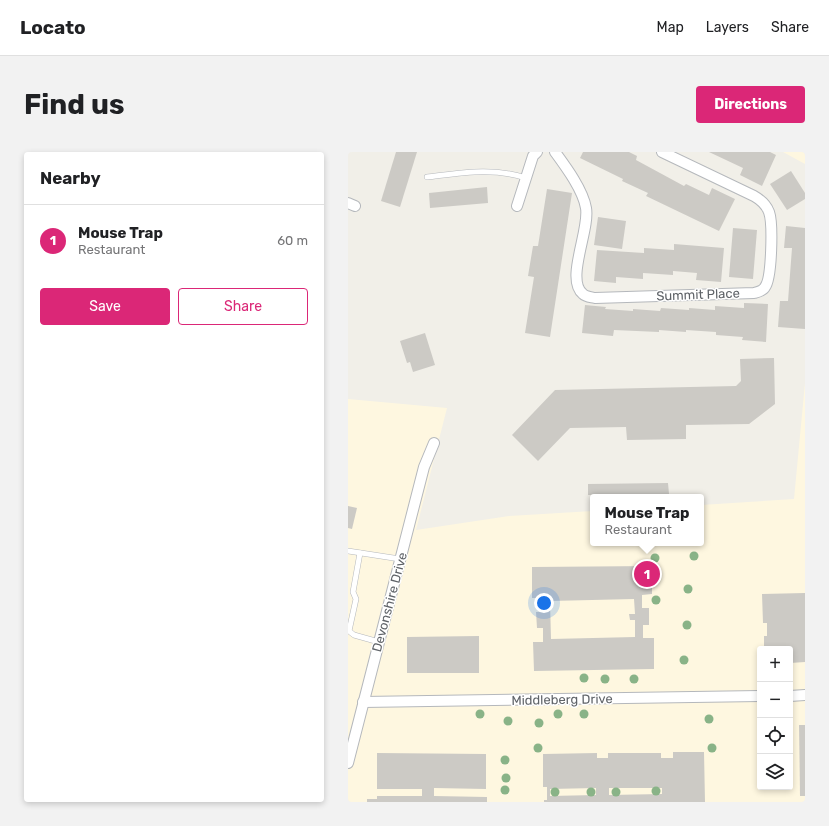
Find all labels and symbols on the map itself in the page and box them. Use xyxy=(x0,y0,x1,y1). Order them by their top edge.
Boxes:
street label: Summit Place xyxy=(656,286,740,303)
street label: Devonshire Drive xyxy=(369,551,410,654)
pin: 1 xyxy=(634,559,660,589)
your location xyxy=(534,593,554,613)
street label: Middleberg Drive xyxy=(511,691,613,709)

